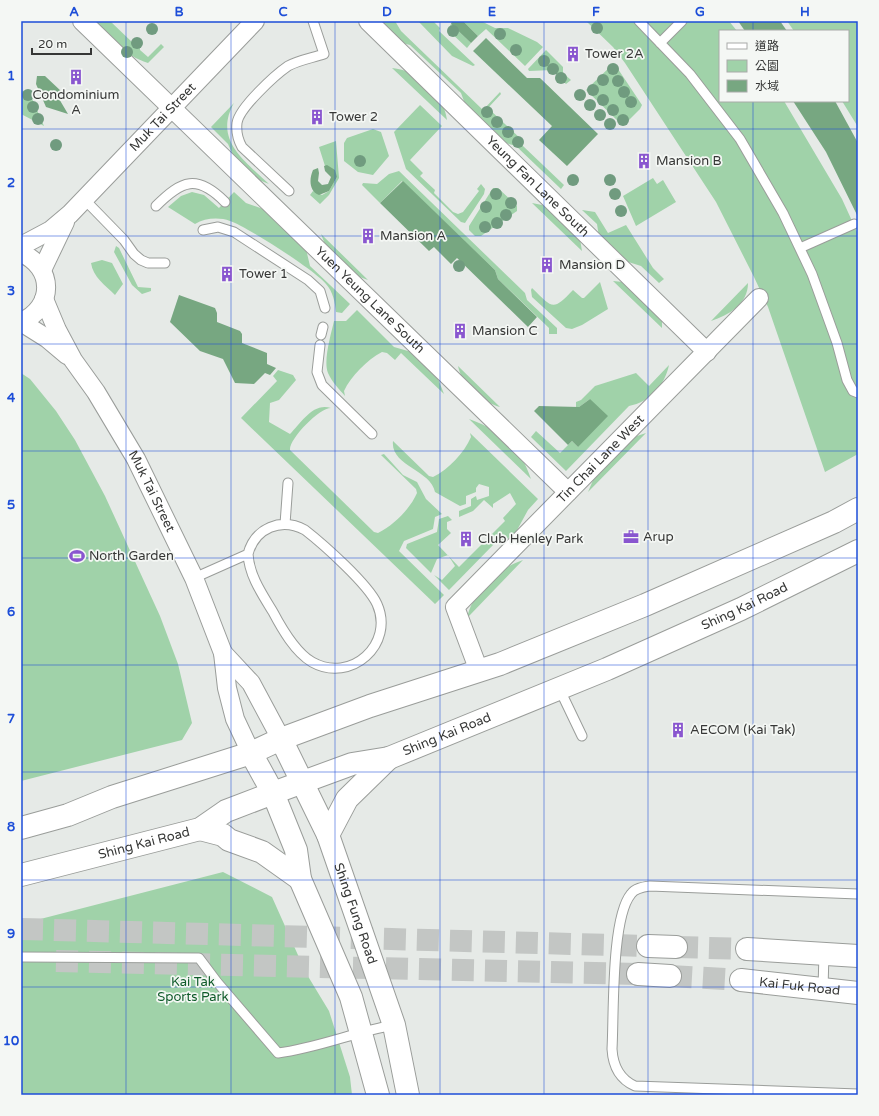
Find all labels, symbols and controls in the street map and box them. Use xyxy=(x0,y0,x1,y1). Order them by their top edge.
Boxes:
text: A xyxy=(69,4,79,20)
text: B xyxy=(174,4,184,20)
text: C xyxy=(278,4,288,20)
text: D xyxy=(382,4,392,20)
text: E xyxy=(488,4,496,20)
text: F xyxy=(592,4,600,20)
text: G xyxy=(695,4,705,20)
text: H xyxy=(800,4,810,20)
scale bar xyxy=(32,30,91,56)
legend xyxy=(719,30,849,102)
text: 20 m xyxy=(38,37,67,51)
text: 道路 xyxy=(755,39,779,53)
building icon: Tower 2A xyxy=(564,45,582,63)
place label: Tower 2A xyxy=(585,46,644,62)
text: 公園 xyxy=(755,59,779,73)
text: 1 xyxy=(7,68,15,84)
building icon: Condominium A xyxy=(67,68,85,86)
text: 水域 xyxy=(755,79,779,93)
street label: Muk Tai Street xyxy=(126,80,199,155)
place label: Condominium A xyxy=(33,87,119,118)
building icon: Tower 2 xyxy=(308,108,326,126)
place label: Tower 2 xyxy=(329,109,378,125)
street label: Yeung Fan Lane South xyxy=(483,133,592,240)
building icon: Mansion B xyxy=(635,152,653,170)
place label: Mansion B xyxy=(656,153,721,169)
text: 2 xyxy=(7,175,15,191)
building icon: Mansion A xyxy=(359,227,377,245)
place label: Mansion A xyxy=(380,228,446,244)
street label: Yuen Yeung Lane South xyxy=(312,243,428,357)
building icon: Mansion D xyxy=(538,256,556,274)
place label: Mansion D xyxy=(559,257,625,273)
building icon: Tower 1 xyxy=(218,265,236,283)
place label: Tower 1 xyxy=(239,266,288,282)
text: 3 xyxy=(7,283,15,299)
building icon: Mansion C xyxy=(451,322,469,340)
place label: Mansion C xyxy=(472,323,538,339)
text: 4 xyxy=(7,390,16,406)
street label: Tin Chai Lane West xyxy=(554,411,648,507)
street label: Muk Tai Street xyxy=(125,448,178,535)
text: 5 xyxy=(7,497,15,513)
office icon: Arup xyxy=(622,528,640,546)
place label: Arup xyxy=(643,529,674,545)
building icon: Club Henley Park xyxy=(457,530,475,548)
place label: Club Henley Park xyxy=(478,531,583,547)
sports icon: North Garden xyxy=(68,547,86,565)
place label: North Garden xyxy=(89,548,174,564)
street label: Shing Kai Road xyxy=(699,579,791,634)
text: 6 xyxy=(7,604,15,620)
street label: Shing Kai Road xyxy=(400,709,493,760)
text: 7 xyxy=(7,711,15,727)
building icon: AECOM (Kai Tak) xyxy=(669,721,687,739)
place label: AECOM (Kai Tak) xyxy=(690,722,795,738)
text: 8 xyxy=(7,819,15,835)
street label: Shing Kai Road xyxy=(97,824,191,863)
street label: Shing Fung Road xyxy=(330,861,380,966)
text: 9 xyxy=(7,926,15,942)
park label: Kai Tak Sports Park xyxy=(157,974,229,1005)
street label: Kai Fuk Road xyxy=(758,974,841,999)
text: 10 xyxy=(3,1033,19,1049)

